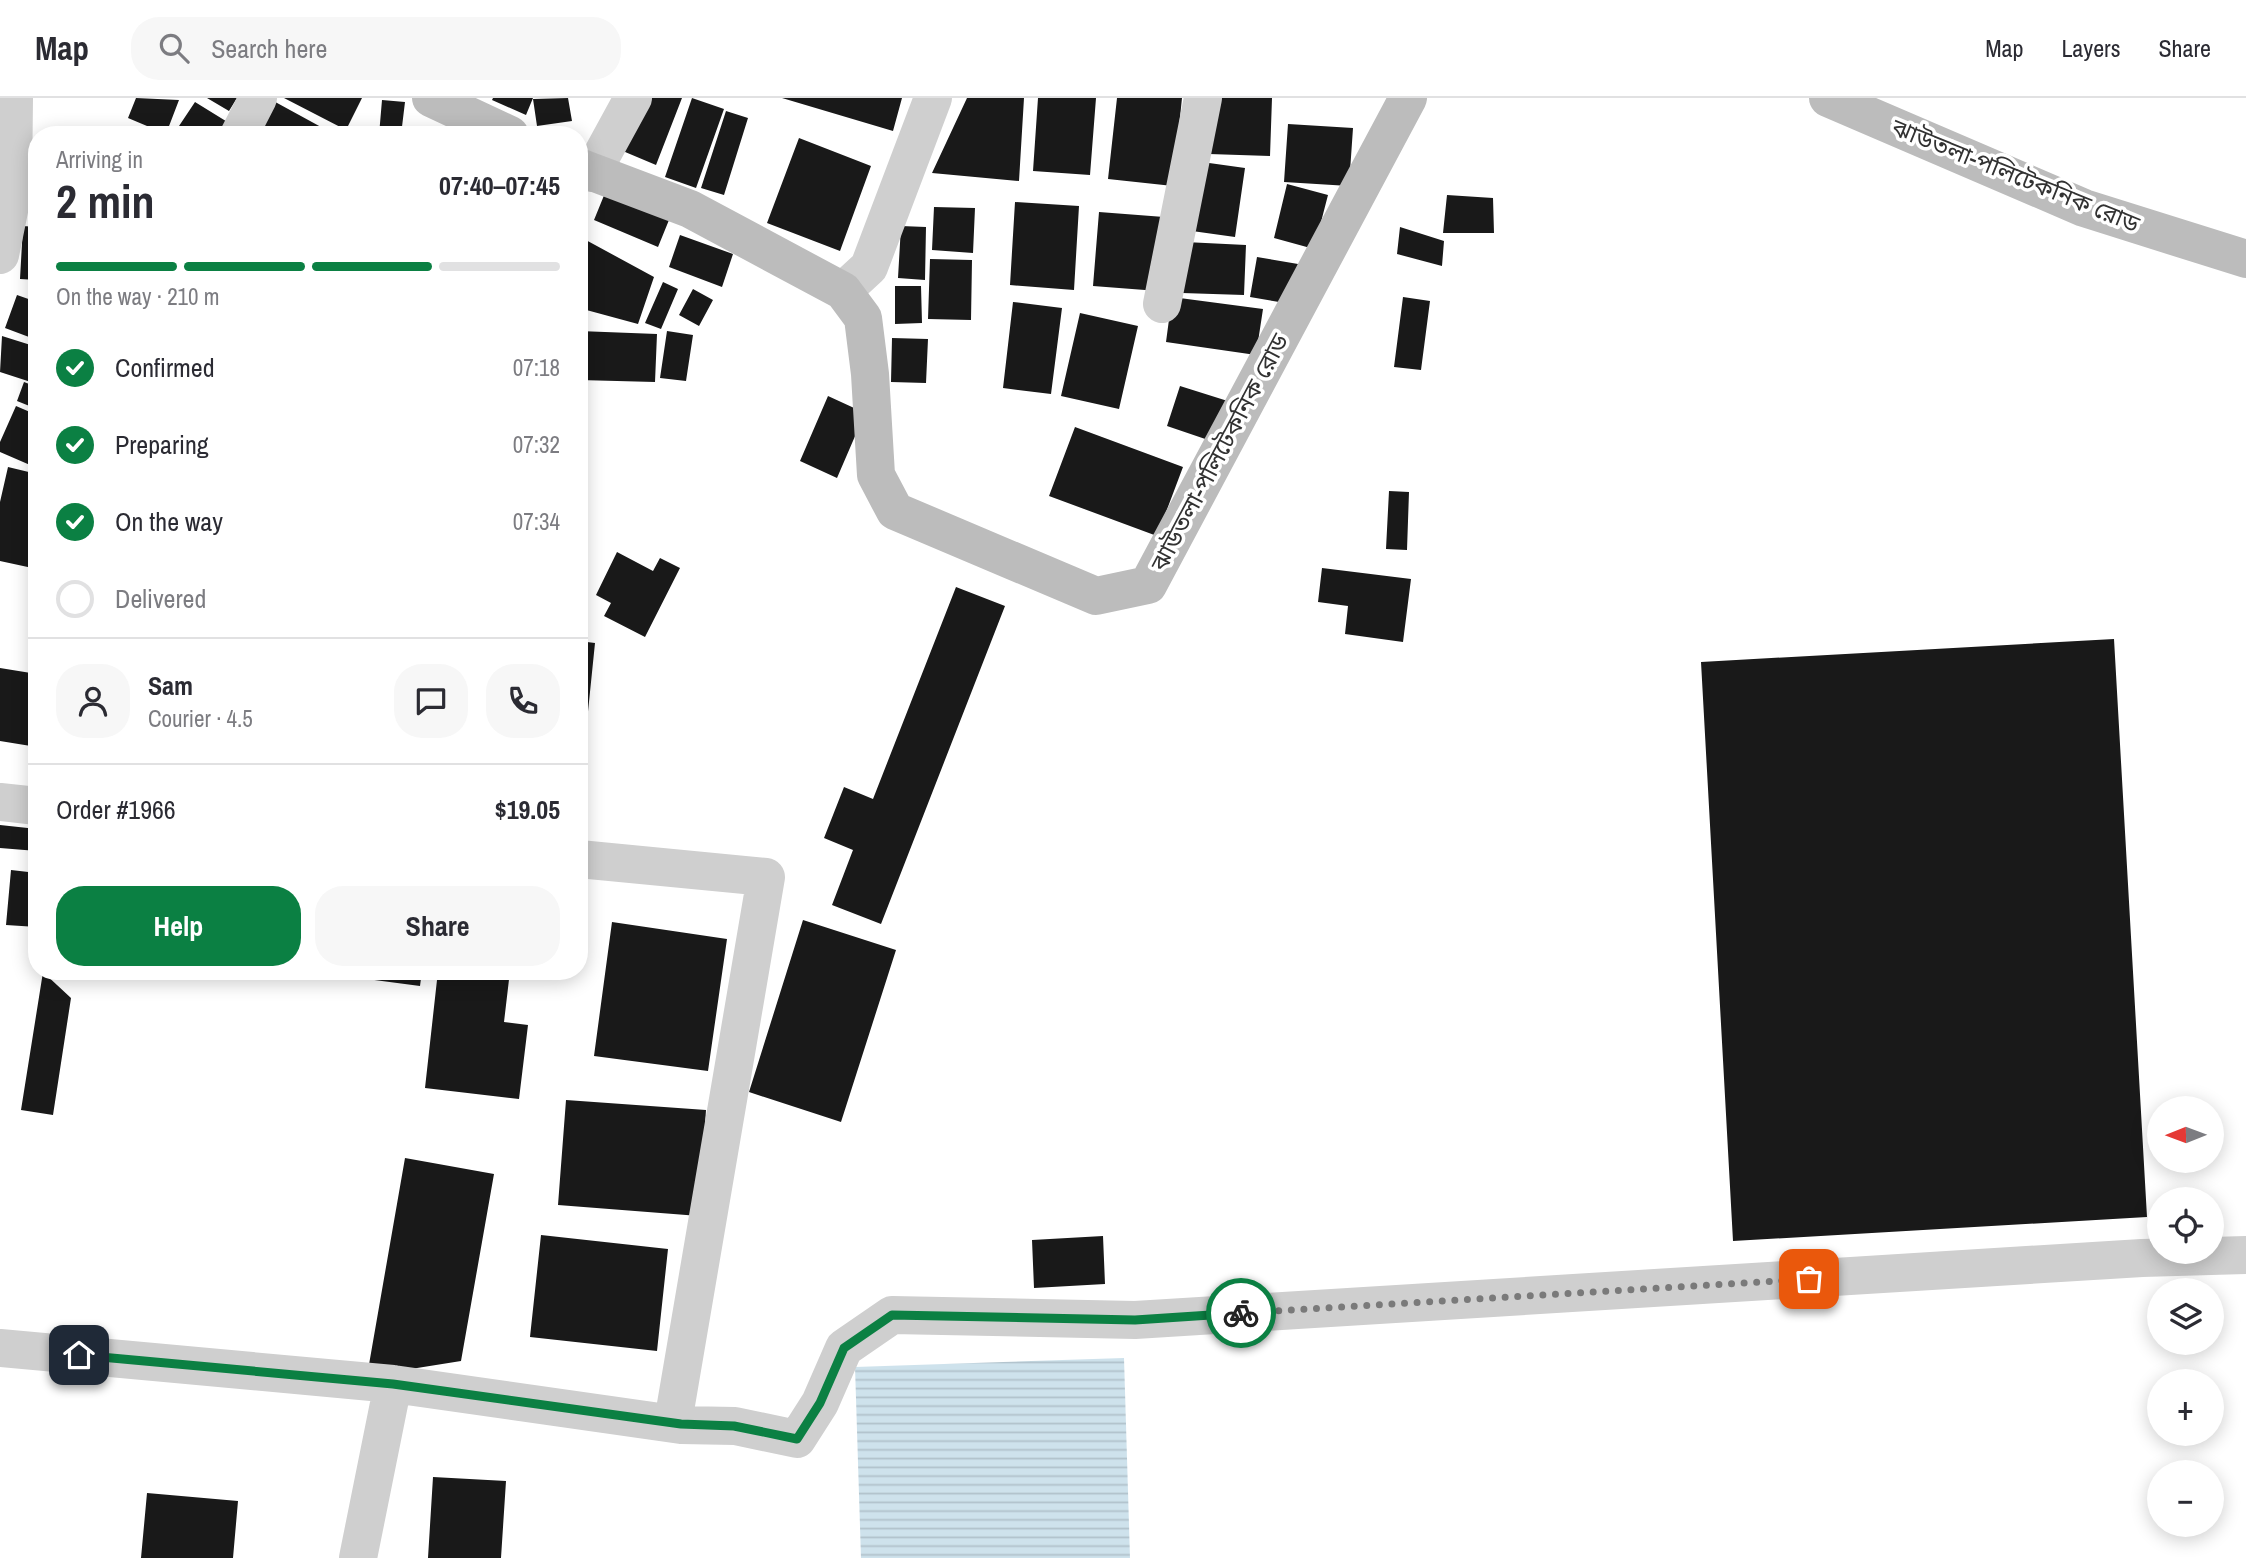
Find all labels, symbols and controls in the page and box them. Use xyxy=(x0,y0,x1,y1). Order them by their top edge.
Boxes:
search box xyxy=(131,17,621,80)
text: Map xyxy=(35,26,89,70)
icon: search xyxy=(155,29,193,67)
text: Search here xyxy=(211,31,327,66)
text: Map xyxy=(1985,32,2023,64)
text: Layers xyxy=(2061,32,2120,64)
text: Share xyxy=(2158,32,2211,64)
street label: ঝাউতলা-পলিটেকনিক রোড xyxy=(1886,110,2145,240)
text: Arriving in xyxy=(56,144,143,175)
text: 07:40–07:45 xyxy=(439,168,560,203)
text: 2 min xyxy=(56,170,155,232)
text: On the way · 210 m xyxy=(56,281,220,312)
street label: ঝাউতলা-পলিটেকনিক রোড xyxy=(1142,327,1296,577)
icon: check xyxy=(56,349,94,387)
text: Confirmed xyxy=(115,350,215,385)
text: 07:18 xyxy=(513,352,560,383)
icon: check xyxy=(56,426,94,464)
text: Preparing xyxy=(115,427,209,462)
text: 07:32 xyxy=(513,429,560,460)
icon: check xyxy=(56,503,94,541)
text: On the way xyxy=(115,504,223,539)
text: 07:34 xyxy=(513,506,560,537)
text: Delivered xyxy=(115,581,206,616)
button: person xyxy=(56,664,130,738)
button: chat xyxy=(394,664,468,738)
button: phone xyxy=(486,664,560,738)
text: Sam xyxy=(148,668,193,703)
text: Courier · 4.5 xyxy=(148,703,253,734)
text: Order #1966 xyxy=(56,792,176,827)
text: $19.05 xyxy=(495,792,560,827)
button: Help xyxy=(56,886,301,966)
button: Share xyxy=(315,886,560,966)
north arrow xyxy=(2147,1096,2224,1172)
map controls xyxy=(2147,1096,2224,1537)
button: locate xyxy=(2147,1187,2224,1264)
pin xyxy=(1779,1249,1839,1309)
icon: bag xyxy=(1790,1260,1828,1298)
courier xyxy=(1206,1278,1276,1348)
button: layers xyxy=(2147,1278,2224,1355)
icon: bike xyxy=(1222,1294,1260,1332)
pin xyxy=(49,1325,109,1385)
icon: home xyxy=(60,1336,98,1374)
button: + xyxy=(2147,1369,2224,1446)
button: − xyxy=(2147,1460,2224,1537)

